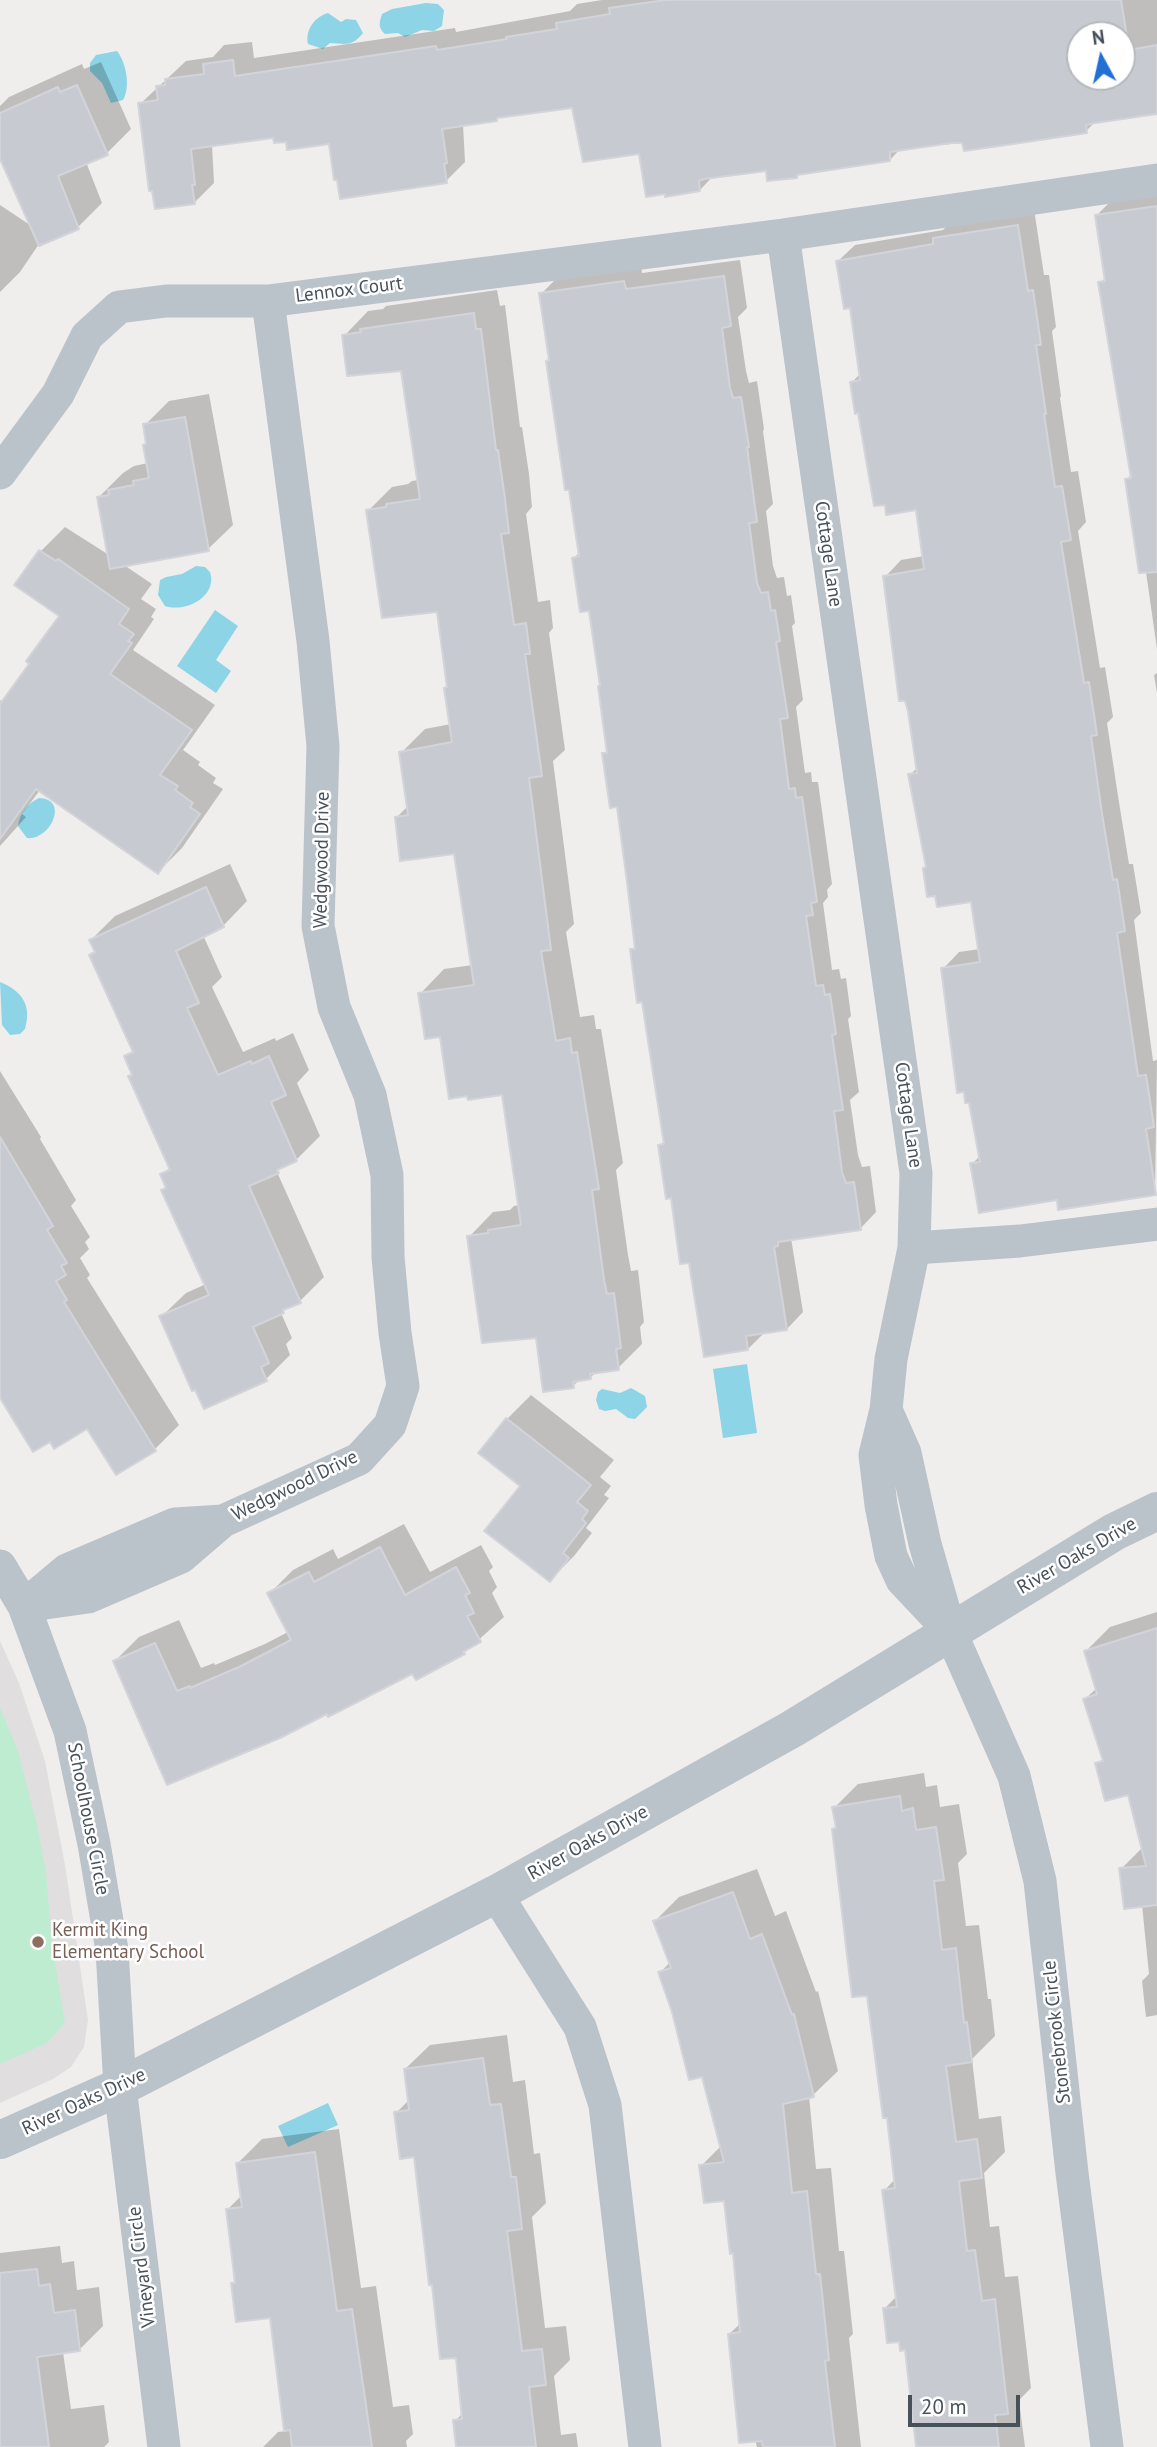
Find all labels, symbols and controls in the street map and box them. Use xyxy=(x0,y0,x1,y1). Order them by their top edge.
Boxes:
north arrow xyxy=(1066,21,1136,91)
text: N xyxy=(1090,24,1106,50)
street label: Lennox Court xyxy=(294,272,404,308)
street label: Cottage Lane xyxy=(809,500,847,608)
street label: Wedgwood Drive xyxy=(309,791,335,929)
street label: Cottage Lane xyxy=(889,1061,927,1169)
street label: Wedgwood Drive xyxy=(228,1446,362,1526)
street label: River Oaks Drive xyxy=(1013,1513,1141,1599)
street label: Schoolhouse Circle xyxy=(62,1741,114,1897)
street label: River Oaks Drive xyxy=(524,1801,652,1885)
place label: Kermit King Elementary School xyxy=(52,1920,204,1964)
marker: Kermit King Elementary School xyxy=(30,1934,46,1950)
street label: Stonebrook Circle xyxy=(1038,1959,1076,2105)
street label: River Oaks Drive xyxy=(19,2063,149,2141)
street label: Vineyard Circle xyxy=(123,2205,161,2329)
scale bar xyxy=(912,2380,1024,2424)
text: 20 m xyxy=(921,2393,967,2420)

